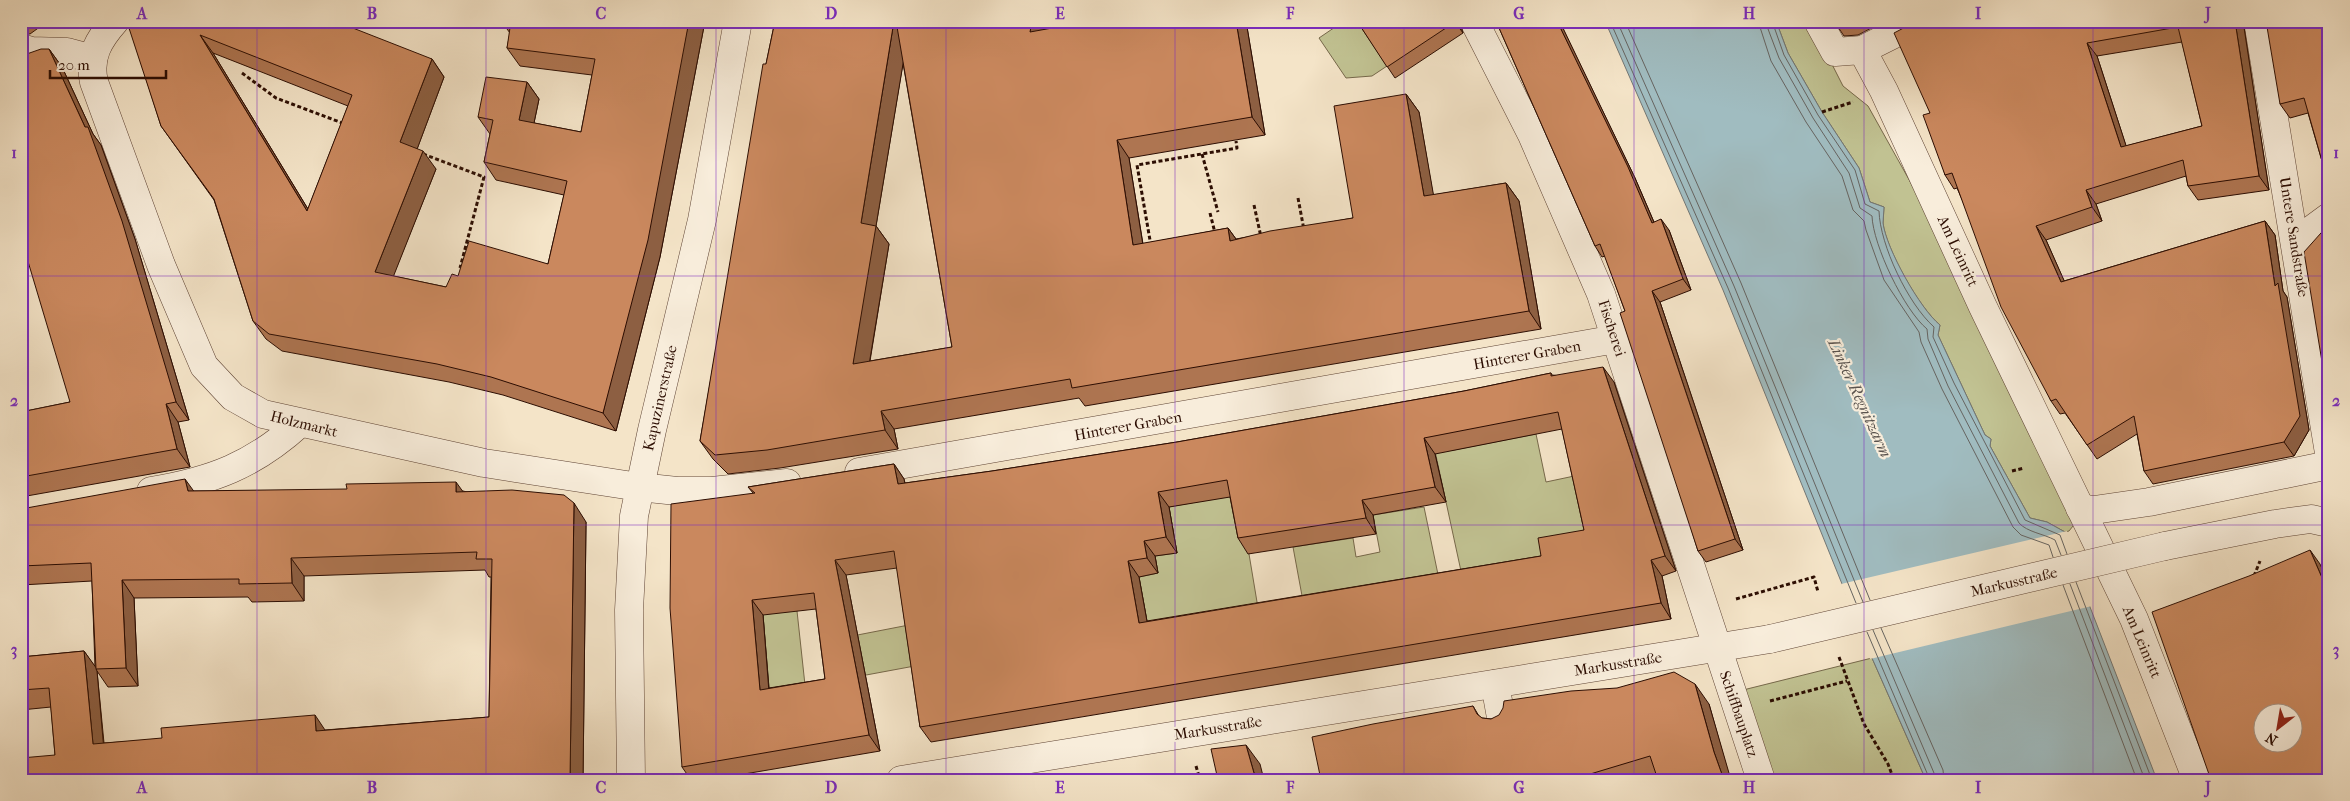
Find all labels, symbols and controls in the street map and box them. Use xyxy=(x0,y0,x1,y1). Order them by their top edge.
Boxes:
text: A xyxy=(136,4,148,23)
text: B xyxy=(367,4,377,23)
text: C xyxy=(596,4,607,23)
text: D xyxy=(825,4,837,23)
text: E xyxy=(1055,4,1065,23)
text: F xyxy=(1285,4,1295,23)
text: G xyxy=(1513,4,1525,23)
text: H xyxy=(1743,4,1756,23)
text: I xyxy=(1975,4,1982,23)
text: J xyxy=(2203,4,2211,24)
scale bar xyxy=(50,48,166,80)
text: 20 m xyxy=(58,56,90,74)
text: 1 xyxy=(11,143,17,162)
text: 1 xyxy=(2333,143,2339,162)
street label: Untere Sandstraße xyxy=(2276,176,2312,299)
street label: Am Leinritt xyxy=(1933,212,1983,290)
street label: Fischerei xyxy=(1594,297,1630,359)
water label: Linker Regnitzarm xyxy=(1824,335,1896,460)
street label: Hinterer Graben xyxy=(1472,337,1582,373)
street label: Kapuzinerstraße xyxy=(639,343,681,453)
text: 2 xyxy=(10,391,18,410)
text: 2 xyxy=(2332,391,2340,410)
street label: Holzmarkt xyxy=(268,407,340,441)
street label: Hinterer Graben xyxy=(1073,408,1183,444)
street label: Markusstraße xyxy=(1969,563,2060,601)
street label: Am Leinritt xyxy=(2118,602,2165,681)
text: 3 xyxy=(11,640,17,660)
text: 3 xyxy=(2333,640,2339,660)
street label: Markusstraße xyxy=(1573,648,1664,680)
street label: Schiffbauplatz xyxy=(1716,668,1762,760)
north arrow xyxy=(2252,704,2302,754)
street label: Markusstraße xyxy=(1173,712,1264,744)
text: N xyxy=(2262,728,2280,749)
text: A xyxy=(136,778,148,797)
text: B xyxy=(367,778,377,797)
text: C xyxy=(596,778,607,797)
text: D xyxy=(825,778,837,797)
text: E xyxy=(1055,778,1065,797)
text: F xyxy=(1285,778,1295,797)
text: G xyxy=(1513,778,1525,797)
text: H xyxy=(1743,778,1756,797)
text: I xyxy=(1975,778,1982,797)
text: J xyxy=(2203,778,2211,798)

